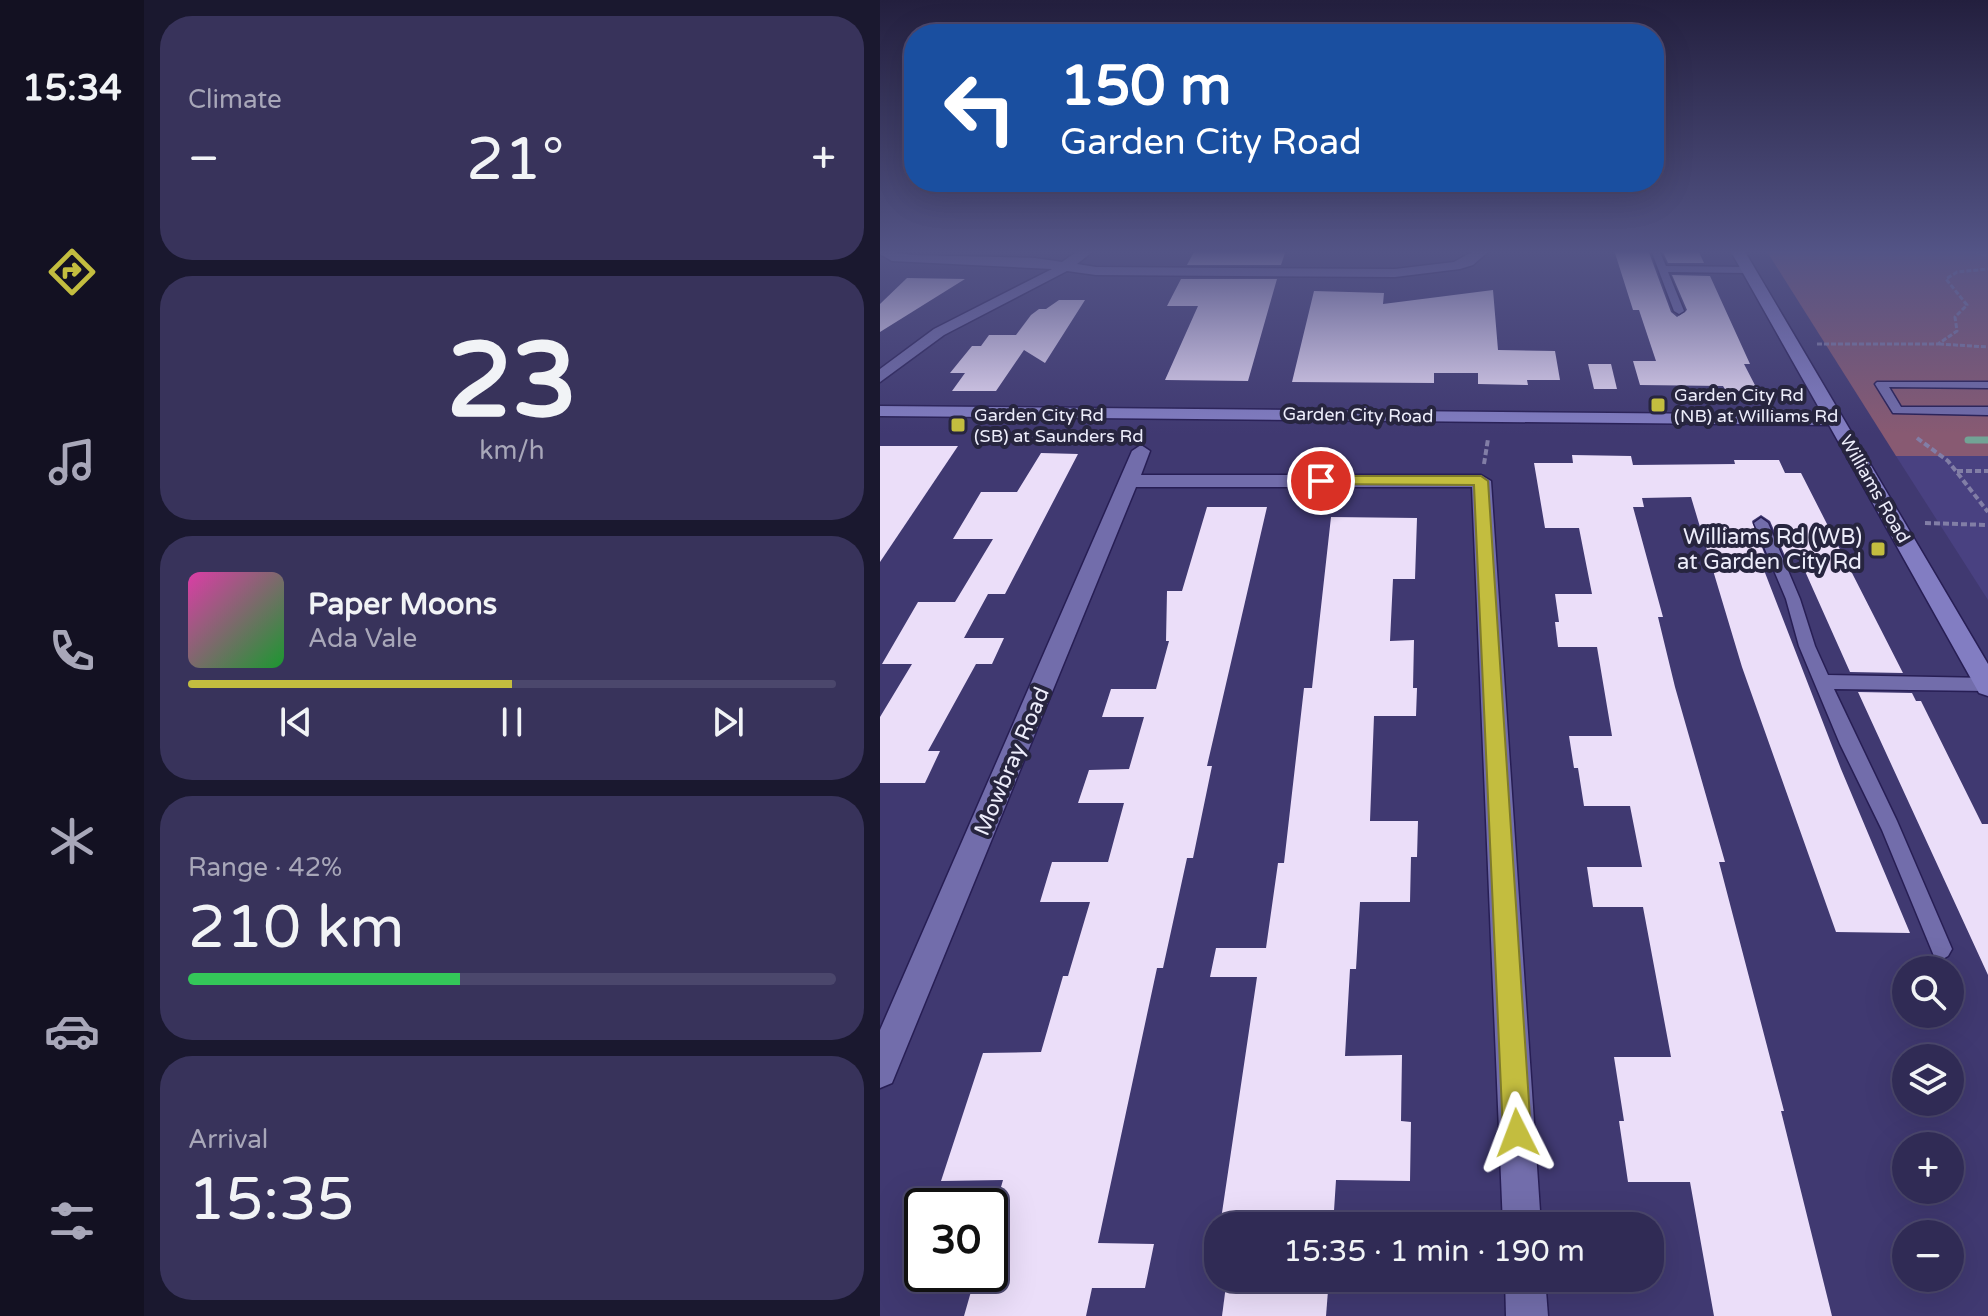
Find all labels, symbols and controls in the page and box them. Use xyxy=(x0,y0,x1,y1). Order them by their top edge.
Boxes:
text: 150 m xyxy=(1060,53,1231,120)
icon: left xyxy=(928,56,1032,160)
text: 15:34 xyxy=(22,67,122,110)
text: Climate xyxy=(188,84,282,115)
text: Garden City Road xyxy=(1060,121,1362,164)
text: 21° xyxy=(466,124,564,196)
text: − xyxy=(188,133,219,186)
text: + xyxy=(811,133,836,186)
icon: directions xyxy=(44,244,100,300)
text: 23 xyxy=(447,320,577,445)
place label: Garden City Rd (NB) at Williams Rd xyxy=(1674,384,1838,427)
marker: Garden City Rd (NB) at Williams Rd xyxy=(1649,396,1667,414)
street label: Garden City Road xyxy=(1282,403,1434,427)
place label: Garden City Rd (SB) at Saunders Rd xyxy=(974,404,1144,447)
marker: Garden City Rd (SB) at Saunders Rd xyxy=(949,416,967,434)
street label: Williams Road xyxy=(1835,431,1915,547)
icon: music xyxy=(44,434,100,490)
text: km/h xyxy=(479,435,545,466)
pin xyxy=(1287,447,1355,515)
icon: arrive xyxy=(1299,459,1343,503)
place label: Williams Rd (WB) at Garden City Rd xyxy=(1677,524,1862,575)
marker: Williams Rd (WB) at Garden City Rd xyxy=(1869,540,1887,558)
text: Paper Moons xyxy=(308,586,497,623)
icon: phone xyxy=(44,623,100,679)
text: Ada Vale xyxy=(308,623,417,654)
street label: Mowbray Road xyxy=(969,683,1055,840)
icon: previous xyxy=(274,700,318,744)
icon: pause xyxy=(490,700,534,744)
icon: next xyxy=(706,700,750,744)
icon: climate xyxy=(44,813,100,869)
text: Range · 42% xyxy=(188,852,342,883)
text: 210 km xyxy=(188,892,404,964)
map controls xyxy=(1892,956,1964,1292)
button: search xyxy=(1892,956,1964,1028)
icon: car xyxy=(44,1003,100,1059)
button: layers xyxy=(1892,1044,1964,1116)
position arrow xyxy=(1475,1091,1559,1175)
text: Arrival xyxy=(188,1124,268,1155)
button: + xyxy=(1892,1132,1964,1204)
text: 15:35 xyxy=(188,1164,354,1236)
speed limit sign: 30 xyxy=(904,1188,1008,1292)
icon: filters xyxy=(44,1193,100,1249)
button: − xyxy=(1892,1220,1964,1292)
text: 15:35 · 1 min · 190 m xyxy=(1283,1233,1585,1270)

